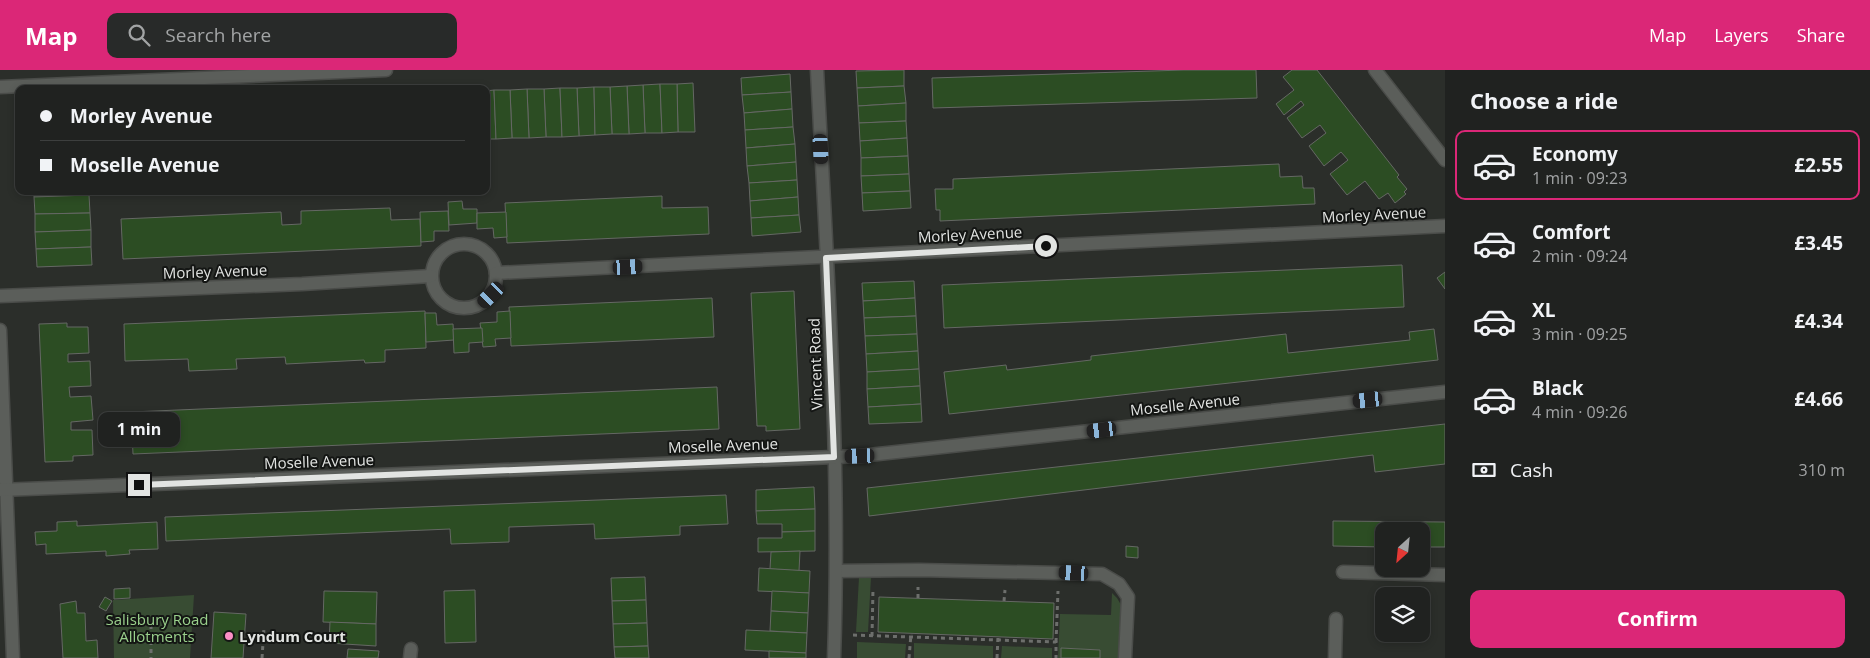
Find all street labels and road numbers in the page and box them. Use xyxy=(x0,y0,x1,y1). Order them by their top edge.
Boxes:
street label: Morley Avenue xyxy=(1321,201,1427,227)
street label: Morley Avenue xyxy=(917,221,1023,247)
street label: Morley Avenue xyxy=(162,259,268,283)
street label: Vincent Road xyxy=(803,318,827,410)
street label: Moselle Avenue xyxy=(1129,388,1241,420)
street label: Moselle Avenue xyxy=(668,433,778,457)
street label: Moselle Avenue xyxy=(264,449,374,473)

